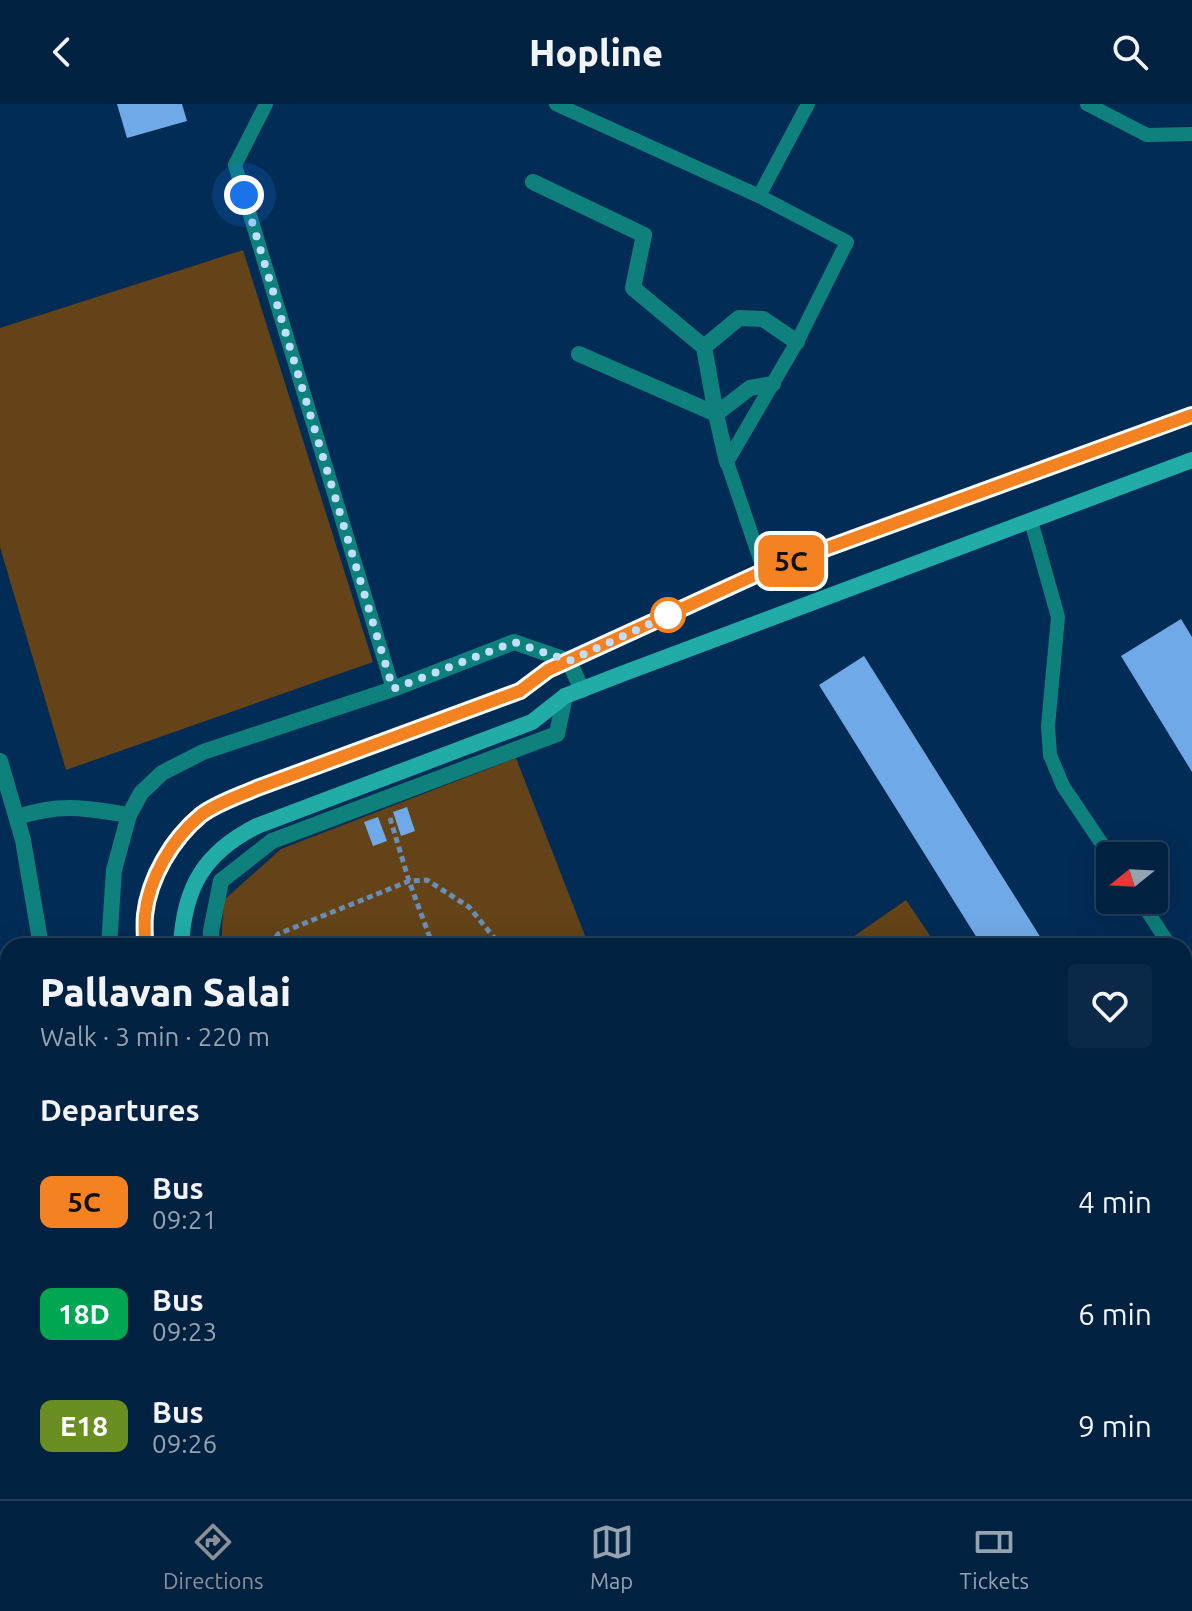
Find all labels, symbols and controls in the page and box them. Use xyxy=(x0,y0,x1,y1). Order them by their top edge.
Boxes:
icon: back xyxy=(40,30,84,74)
icon: search xyxy=(1108,30,1152,74)
text: Hopline xyxy=(529,32,663,73)
your location xyxy=(224,175,264,215)
line badge: 5C xyxy=(755,535,827,587)
text: 5C xyxy=(774,545,808,576)
unlabelled marker xyxy=(651,598,685,632)
north arrow xyxy=(1096,842,1168,914)
map controls xyxy=(1096,842,1168,914)
button: heart xyxy=(1068,964,1152,1048)
text: Pallavan Salai xyxy=(40,971,291,1013)
text: Walk · 3 min · 220 m xyxy=(40,1022,270,1051)
text: Departures xyxy=(40,1093,200,1127)
text: Bus xyxy=(152,1171,204,1205)
text: 4 min xyxy=(1078,1185,1152,1219)
text: 5C xyxy=(67,1186,101,1217)
text: 09:21 xyxy=(152,1205,217,1234)
text: Bus xyxy=(152,1283,204,1317)
text: 6 min xyxy=(1078,1297,1152,1331)
text: 18D xyxy=(58,1298,110,1329)
text: 09:23 xyxy=(152,1317,217,1346)
text: Bus xyxy=(152,1395,204,1429)
text: 9 min xyxy=(1078,1409,1152,1443)
text: E18 xyxy=(60,1410,108,1441)
text: 09:26 xyxy=(152,1429,217,1458)
tab: Directions xyxy=(163,1520,264,1593)
tab: Map xyxy=(590,1520,634,1593)
tab: Tickets xyxy=(960,1520,1029,1593)

